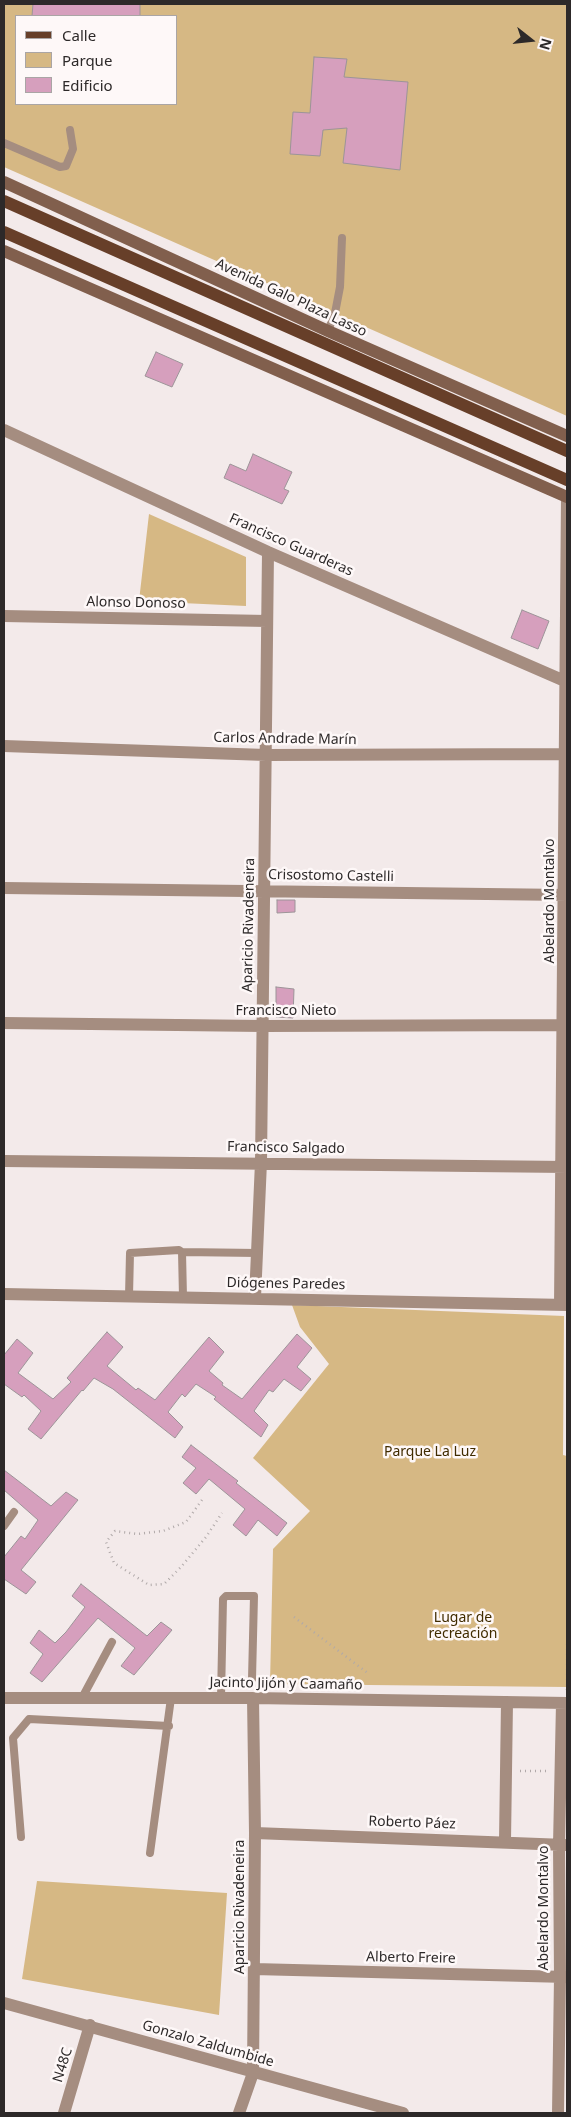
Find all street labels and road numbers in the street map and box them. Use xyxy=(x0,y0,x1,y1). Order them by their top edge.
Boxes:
street label: Avenida Galo Plaza Lasso xyxy=(213,255,369,341)
street label: Francisco Guarderas xyxy=(226,510,356,580)
street label: Alonso Donoso xyxy=(86,594,186,612)
street label: Carlos Andrade Marín xyxy=(213,729,357,749)
street label: Abelardo Montalvo xyxy=(542,838,558,964)
street label: Aparicio Rivadeneira xyxy=(239,858,259,992)
street label: Crisostomo Castelli xyxy=(268,867,394,885)
street label: Francisco Nieto xyxy=(236,1003,336,1019)
street label: Francisco Salgado xyxy=(227,1139,345,1157)
street label: Diógenes Paredes xyxy=(227,1275,345,1293)
street label: Jacinto Jijón y Caamaño xyxy=(209,1674,363,1694)
street label: Roberto Páez xyxy=(368,1813,456,1833)
street label: Aparicio Rivadeneira xyxy=(232,1840,248,1974)
street label: Abelardo Montalvo xyxy=(536,1845,552,1971)
street label: Alberto Freire xyxy=(366,1949,456,1967)
street label: Gonzalo Zaldumbide xyxy=(140,2017,276,2071)
street label: N48C xyxy=(50,2046,76,2084)

